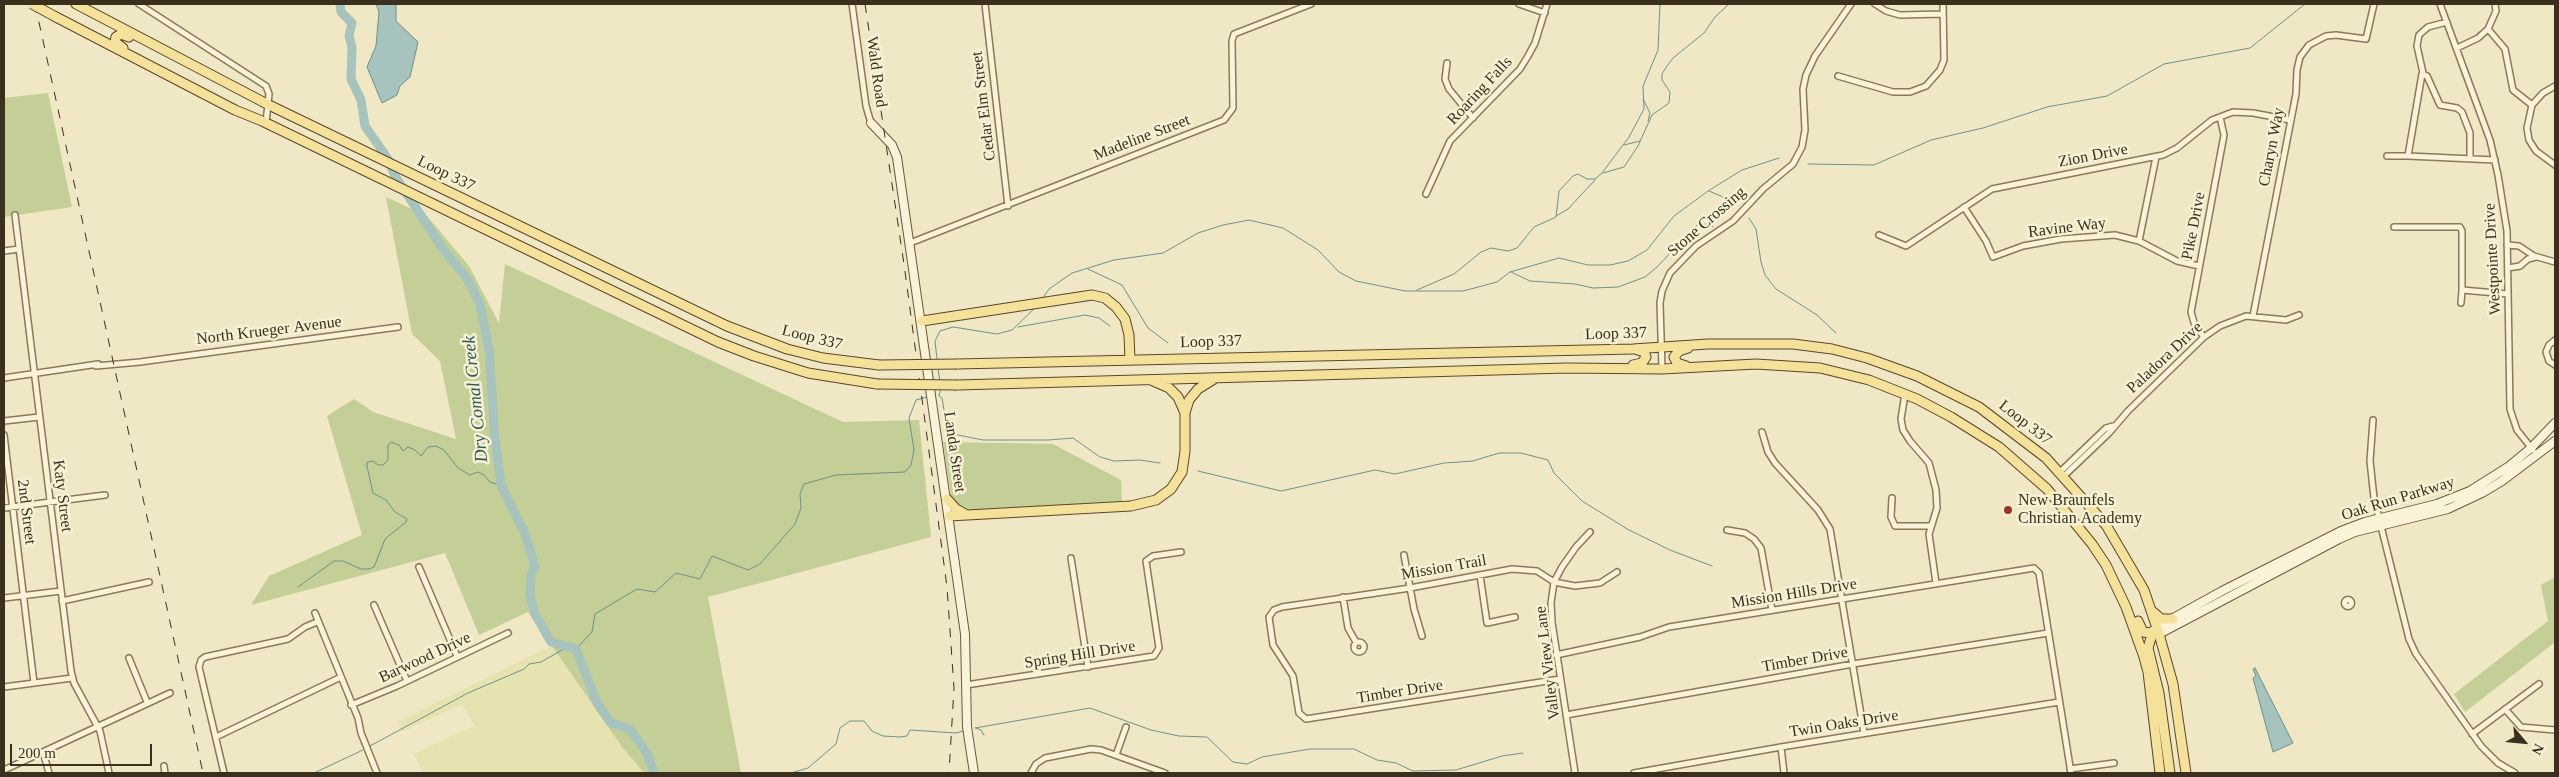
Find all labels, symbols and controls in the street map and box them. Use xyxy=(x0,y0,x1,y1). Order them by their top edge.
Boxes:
street label: Wald Road xyxy=(862,35,890,109)
street label: Cedar Elm Street xyxy=(968,50,1000,162)
street label: Roaring Falls xyxy=(1443,53,1517,129)
street label: Charyn Way xyxy=(2255,106,2289,188)
street label: Madeline Street xyxy=(1091,111,1193,165)
street label: Zion Drive xyxy=(2056,140,2130,172)
street label: Loop 337 xyxy=(414,152,478,196)
street label: Stone Crossing xyxy=(1664,183,1750,261)
street label: Pike Drive xyxy=(2178,190,2210,262)
street label: Westpointe Drive xyxy=(2480,203,2506,315)
street label: Ravine Way xyxy=(2027,214,2107,242)
street label: North Krueger Avenue xyxy=(195,313,343,349)
street label: Paladora Drive xyxy=(2123,318,2207,398)
street label: Loop 337 xyxy=(780,321,844,355)
street label: Loop 337 xyxy=(1585,323,1647,345)
street label: Loop 337 xyxy=(1180,331,1242,353)
water label: Dry Comal Creek xyxy=(459,335,493,463)
street label: Loop 337 xyxy=(1995,396,2055,450)
street label: Landa Street xyxy=(939,410,969,494)
street label: Katy Street xyxy=(48,459,76,533)
street label: Oak Run Parkway xyxy=(2339,473,2457,525)
street label: 2nd Street xyxy=(12,478,40,546)
place label: New Braunfels Christian Academy xyxy=(2018,491,2142,529)
marker: New Braunfels Christian Academy xyxy=(2002,504,2014,516)
street label: Mission Trail xyxy=(1400,551,1488,585)
street label: Mission Hills Drive xyxy=(1730,575,1858,613)
street label: Valley View Lane xyxy=(1531,605,1565,721)
street label: Barwood Drive xyxy=(376,628,474,688)
street label: Spring Hill Drive xyxy=(1023,637,1137,673)
street label: Timber Drive xyxy=(1761,643,1849,677)
street label: Timber Drive xyxy=(1356,676,1444,708)
street label: Twin Oaks Drive xyxy=(1788,706,1900,742)
north arrow xyxy=(2499,717,2549,767)
scale bar xyxy=(12,734,155,766)
text: N xyxy=(2529,741,2547,757)
text: 200 m xyxy=(18,745,56,761)

